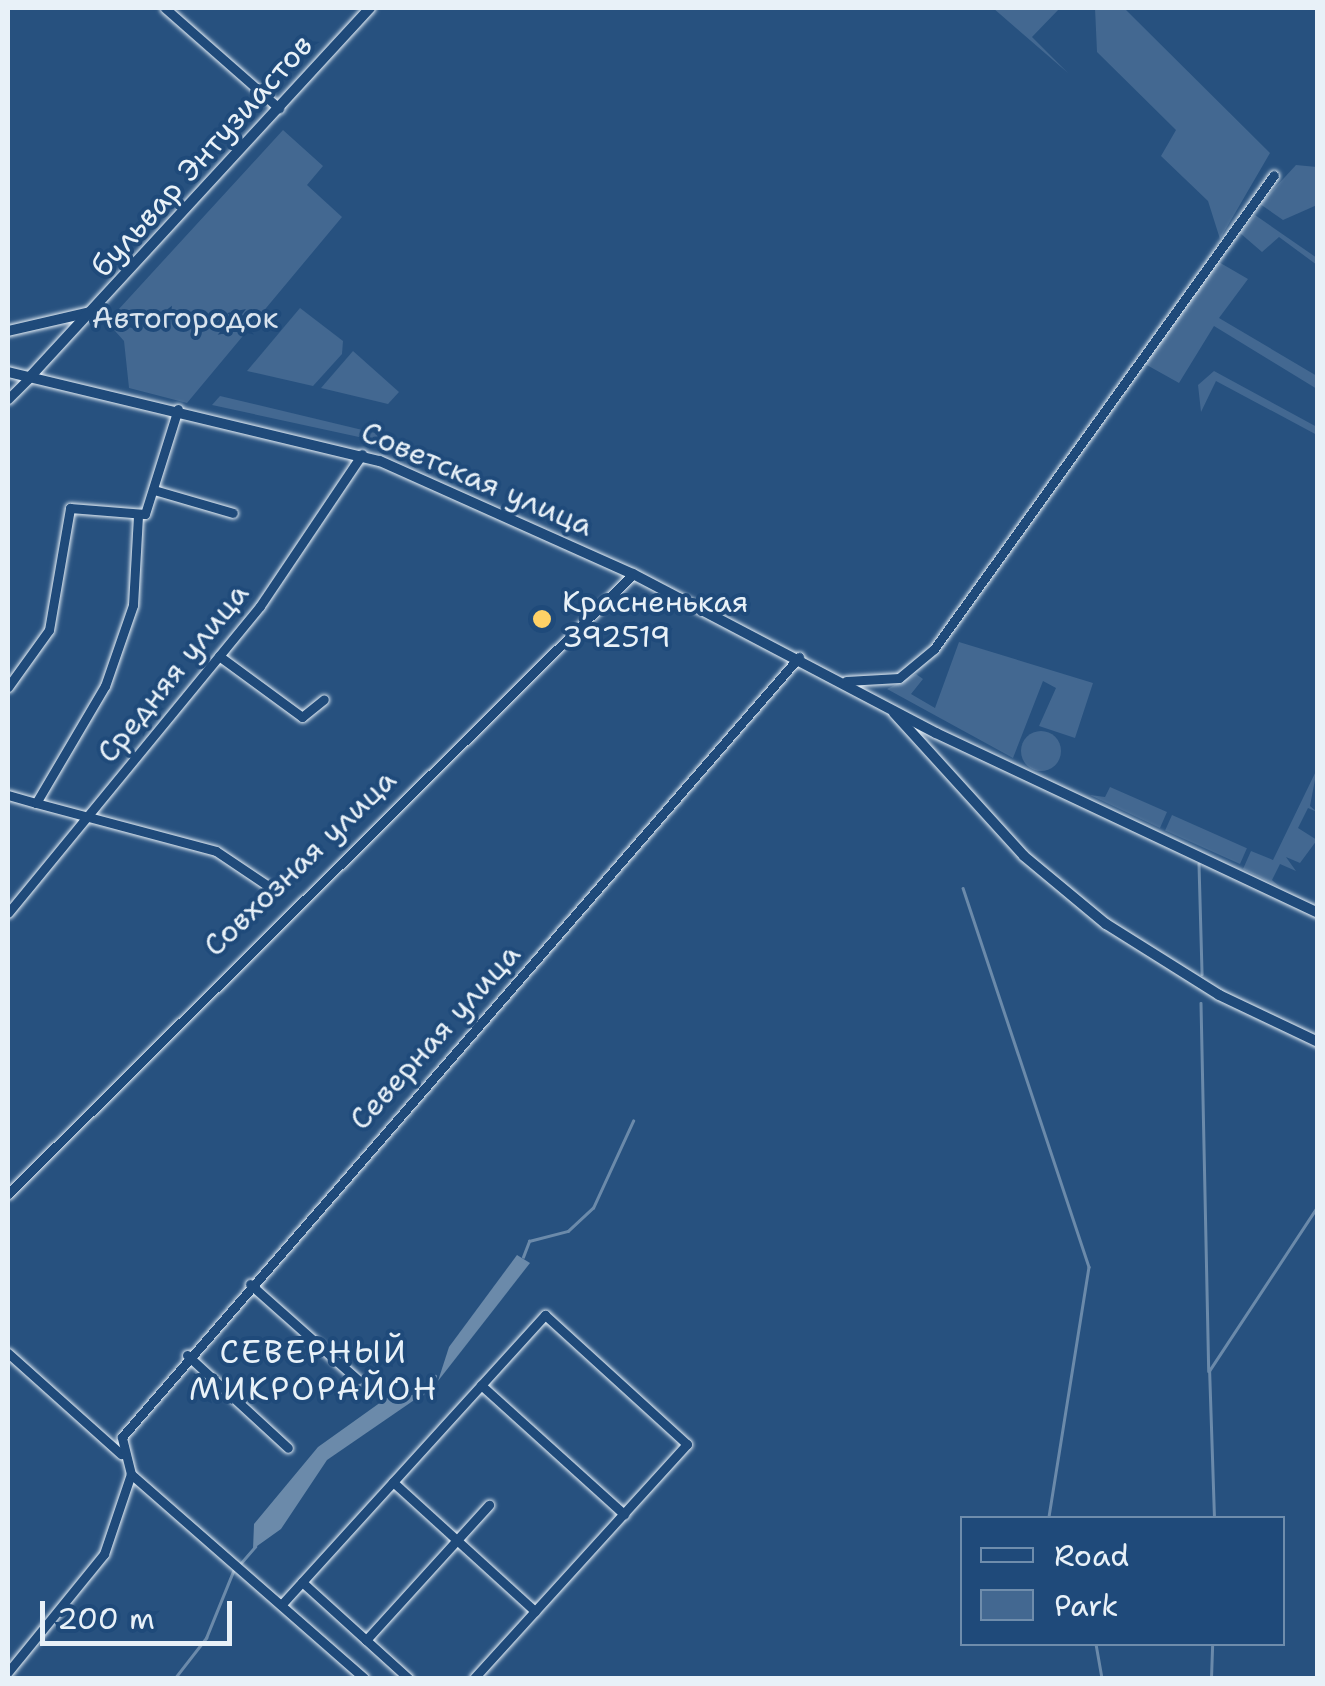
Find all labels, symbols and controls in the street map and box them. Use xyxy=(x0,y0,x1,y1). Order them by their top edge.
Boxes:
street label: бульвар Энтузиастов xyxy=(84,27,320,285)
park label: Автогородок xyxy=(92,300,278,336)
street label: Советская улица xyxy=(356,414,598,544)
street label: Средняя улица xyxy=(90,576,256,770)
place label: Красненькая 392519 xyxy=(562,584,748,654)
marker: Красненькая 392519 xyxy=(531,608,553,630)
street label: Совхозная улица xyxy=(196,762,404,964)
street label: Северная улица xyxy=(342,937,528,1137)
district label: СЕВЕРНЫЙ МИКРОРАЙОН xyxy=(189,1334,439,1409)
legend xyxy=(960,1516,1285,1646)
text: Road xyxy=(1054,1535,1129,1576)
scale bar xyxy=(45,1581,238,1643)
text: Park xyxy=(1054,1585,1118,1626)
text: 200 m xyxy=(57,1598,155,1639)

